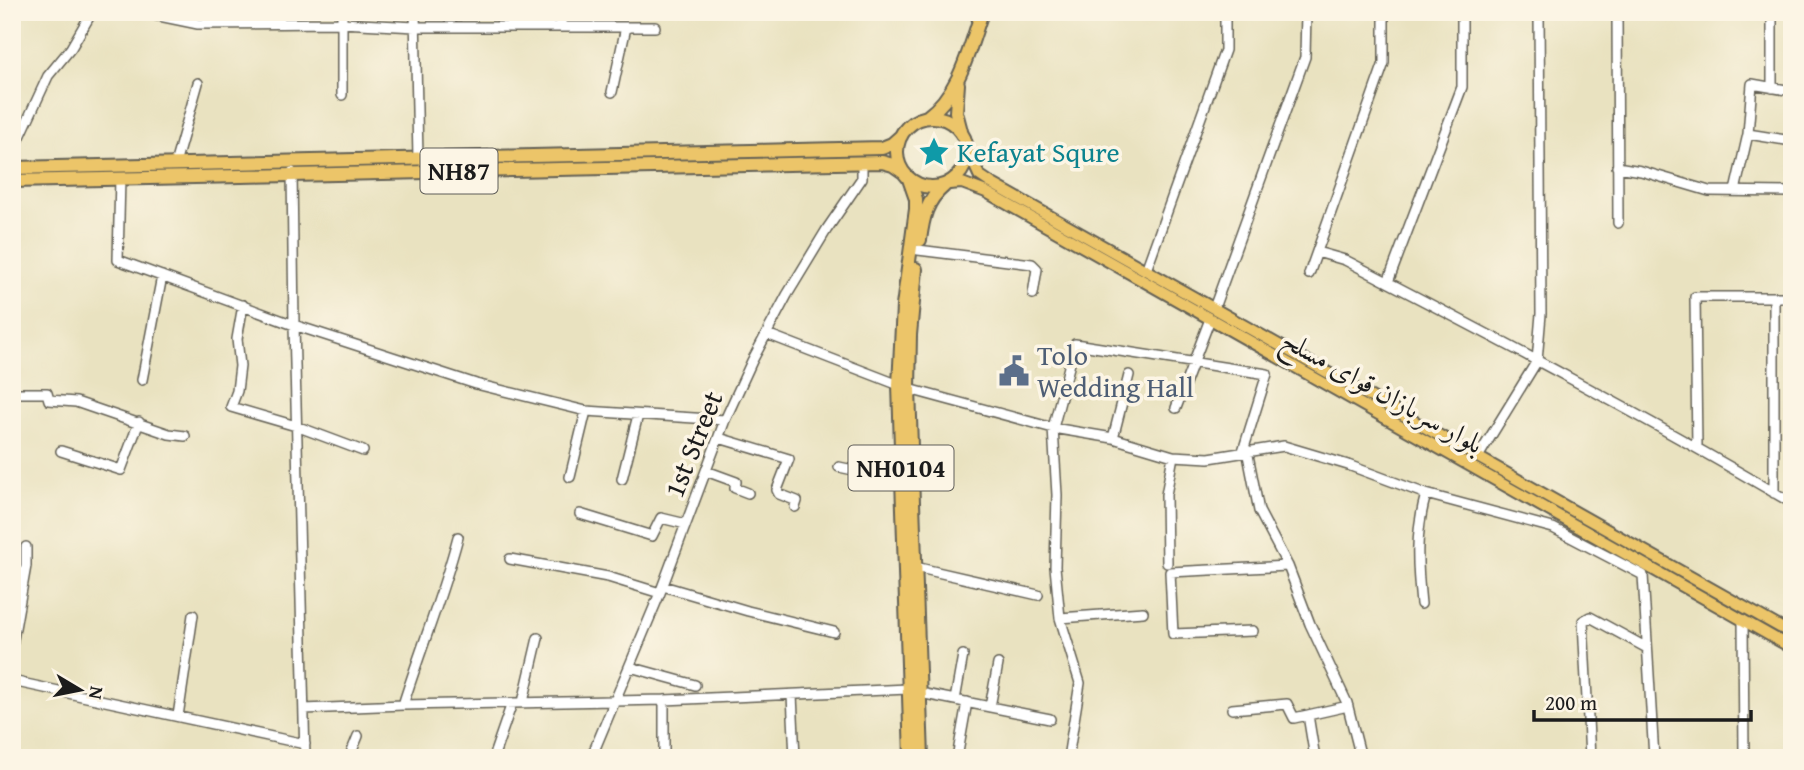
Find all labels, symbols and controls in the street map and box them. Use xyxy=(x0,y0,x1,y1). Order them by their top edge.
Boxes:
place label: Kefayat Squre xyxy=(957,131,1120,172)
place icon: Kefayat Squre xyxy=(917,135,951,169)
road number: NH87 xyxy=(420,148,498,194)
street label: بلوار سربازان قوای مسلح xyxy=(1272,318,1492,467)
place label: Tolo Wedding Hall xyxy=(1037,334,1194,407)
public building icon: Tolo Wedding Hall xyxy=(997,354,1031,388)
street label: 1st Street xyxy=(653,384,732,503)
road number: NH0104 xyxy=(848,446,954,490)
north arrow xyxy=(46,654,116,724)
scale bar xyxy=(1534,679,1752,723)
text: N xyxy=(82,684,112,702)
text: 200 m xyxy=(1545,687,1597,718)

